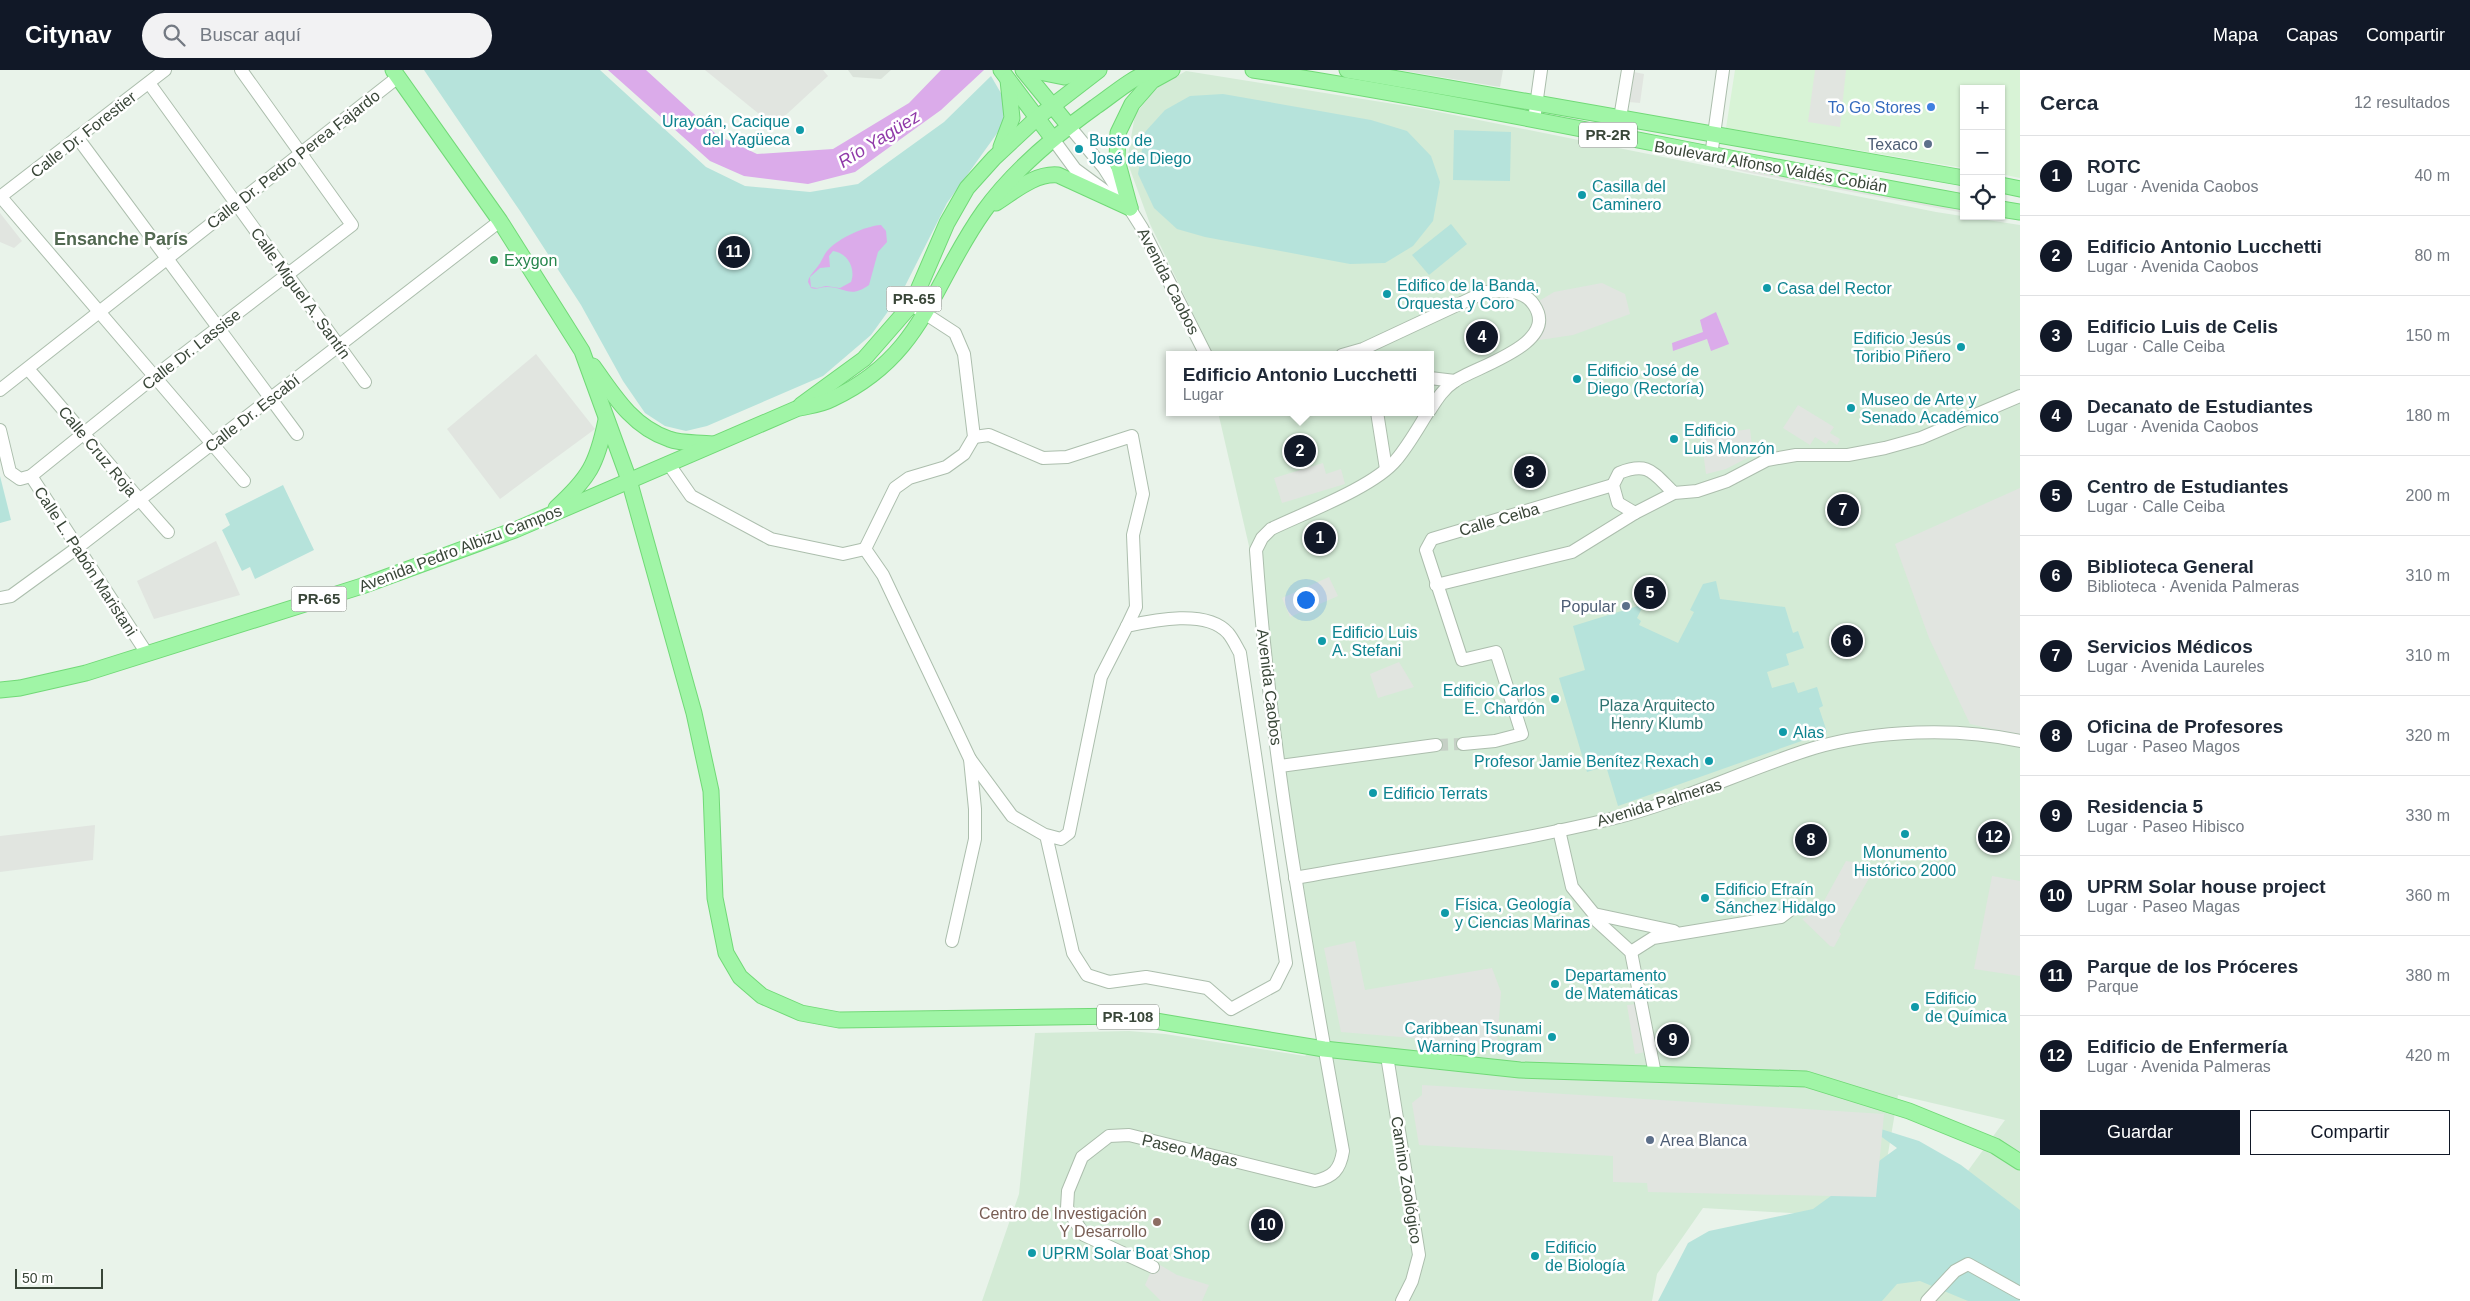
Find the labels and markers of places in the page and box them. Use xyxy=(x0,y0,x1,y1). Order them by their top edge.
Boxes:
place label: To Go Stores xyxy=(1828,99,1921,116)
marker: To Go Stores xyxy=(1925,101,1937,113)
place label: Urayoán, Cacique del Yagüeca xyxy=(662,113,790,148)
marker: Urayoán, Cacique del Yagüeca xyxy=(794,124,806,136)
place label: Busto de José de Diego xyxy=(1089,132,1191,167)
place label: Texaco xyxy=(1867,136,1918,153)
marker: Texaco xyxy=(1922,138,1934,150)
marker: Busto de José de Diego xyxy=(1073,143,1085,155)
place label: Casilla del Caminero xyxy=(1592,178,1666,213)
marker: Casilla del Caminero xyxy=(1576,189,1588,201)
pin: 11 xyxy=(718,233,750,271)
place label: Exygon xyxy=(504,252,557,269)
marker: Exygon xyxy=(488,254,500,266)
place label: Edifico de la Banda, Orquesta y Coro xyxy=(1397,277,1539,312)
place label: Casa del Rector xyxy=(1777,280,1892,297)
marker: Casa del Rector xyxy=(1761,282,1773,294)
marker: Edifico de la Banda, Orquesta y Coro xyxy=(1381,288,1393,300)
pin: 4 xyxy=(1466,318,1498,356)
place label: Edificio Jesús Toribio Piñero xyxy=(1853,330,1951,365)
marker: Edificio Jesús Toribio Piñero xyxy=(1955,341,1967,353)
place label: Edificio José de Diego (Rectoría) xyxy=(1587,362,1704,397)
marker: Edificio José de Diego (Rectoría) xyxy=(1571,373,1583,385)
place label: Museo de Arte y Senado Académico xyxy=(1861,391,1999,426)
marker: Museo de Arte y Senado Académico xyxy=(1845,402,1857,414)
place label: Edificio Luis Monzón xyxy=(1684,422,1775,457)
pin: 2 xyxy=(1284,432,1316,470)
marker: Edificio Luis Monzón xyxy=(1668,433,1680,445)
pin: 3 xyxy=(1514,453,1546,491)
pin: 7 xyxy=(1827,491,1859,529)
pin: 1 xyxy=(1304,519,1336,557)
pin: 5 xyxy=(1634,574,1666,612)
place label: Popular xyxy=(1561,598,1617,615)
marker: Popular xyxy=(1620,600,1632,612)
pin: 6 xyxy=(1831,622,1863,660)
place label: Edificio Luis A. Stefani xyxy=(1332,624,1417,659)
marker: Edificio Luis A. Stefani xyxy=(1316,635,1328,647)
place label: Edificio Carlos E. Chardón xyxy=(1443,682,1545,717)
marker: Edificio Carlos E. Chardón xyxy=(1549,693,1561,705)
place label: Alas xyxy=(1793,724,1824,741)
marker: Alas xyxy=(1777,726,1789,738)
place label: Profesor Jamie Benítez Rexach xyxy=(1474,753,1699,770)
marker: Profesor Jamie Benítez Rexach xyxy=(1703,755,1715,767)
place label: Edificio Terrats xyxy=(1383,785,1488,802)
marker: Edificio Terrats xyxy=(1367,787,1379,799)
pin: 12 xyxy=(1978,818,2010,856)
pin: 8 xyxy=(1795,821,1827,859)
marker: Monumento Histórico 2000 xyxy=(1899,828,1911,840)
place label: Monumento Histórico 2000 xyxy=(1854,844,1956,879)
place label: Edificio Efraín Sánchez Hidalgo xyxy=(1715,881,1836,916)
marker: Edificio Efraín Sánchez Hidalgo xyxy=(1699,892,1711,904)
place label: Física, Geología y Ciencias Marinas xyxy=(1455,896,1590,931)
marker: Física, Geología y Ciencias Marinas xyxy=(1439,907,1451,919)
place label: Departamento de Matemáticas xyxy=(1565,967,1678,1002)
marker: Departamento de Matemáticas xyxy=(1549,978,1561,990)
place label: Edificio de Química xyxy=(1925,990,2007,1025)
marker: Edificio de Química xyxy=(1909,1001,1921,1013)
place label: Caribbean Tsunami Warning Program xyxy=(1404,1020,1542,1055)
pin: 9 xyxy=(1657,1021,1689,1059)
marker: Caribbean Tsunami Warning Program xyxy=(1546,1031,1558,1043)
place label: Area Blanca xyxy=(1660,1132,1747,1149)
marker: Area Blanca xyxy=(1644,1134,1656,1146)
place label: Centro de Investigación Y Desarrollo xyxy=(979,1205,1147,1240)
pin: 10 xyxy=(1251,1206,1283,1244)
marker: Centro de Investigación Y Desarrollo xyxy=(1151,1216,1163,1228)
place label: Edificio de Biología xyxy=(1545,1239,1625,1274)
place label: UPRM Solar Boat Shop xyxy=(1042,1245,1210,1262)
marker: UPRM Solar Boat Shop xyxy=(1026,1247,1038,1259)
marker: Edificio de Biología xyxy=(1529,1250,1541,1262)

